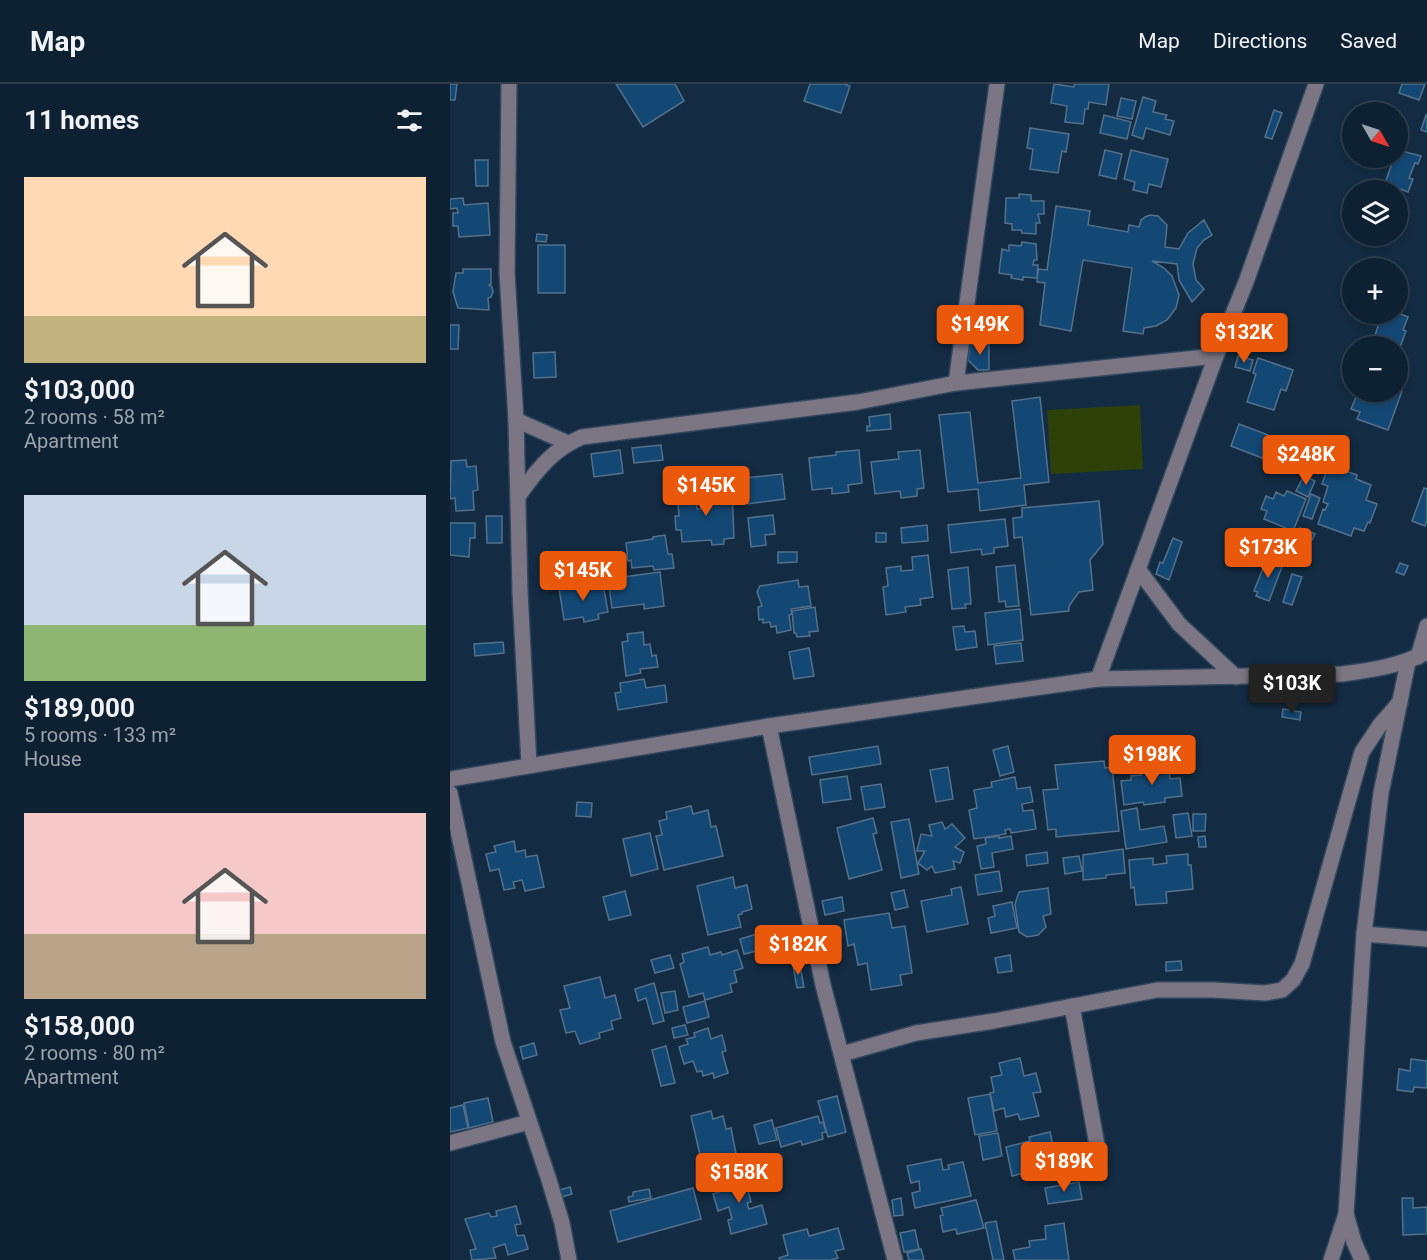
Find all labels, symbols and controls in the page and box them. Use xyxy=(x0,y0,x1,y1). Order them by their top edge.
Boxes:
text: Map xyxy=(30,25,85,58)
text: Map xyxy=(1138,29,1180,53)
text: Directions xyxy=(1213,29,1307,53)
text: Saved xyxy=(1340,29,1397,53)
north arrow xyxy=(1342,102,1408,168)
map controls xyxy=(1342,102,1408,402)
icon: filters xyxy=(393,104,426,137)
text: 11 homes xyxy=(24,105,139,135)
button: layers xyxy=(1342,180,1408,246)
icon: home xyxy=(171,216,279,324)
button: + xyxy=(1342,258,1408,324)
pin: $149K xyxy=(938,305,1022,356)
text: $149K xyxy=(951,312,1009,336)
pin: $132K xyxy=(1202,313,1286,364)
text: $132K xyxy=(1215,320,1273,344)
button: − xyxy=(1342,336,1408,402)
text: $103,000 xyxy=(24,375,135,405)
text: 2 rooms · 58 m² xyxy=(24,405,165,429)
text: Apartment xyxy=(24,429,119,453)
pin: $248K xyxy=(1264,435,1348,486)
text: $248K xyxy=(1277,442,1335,466)
pin: $145K xyxy=(664,466,748,517)
text: $145K xyxy=(677,473,735,497)
pin: $173K xyxy=(1226,528,1310,579)
icon: home xyxy=(171,534,279,642)
text: $173K xyxy=(1239,535,1297,559)
pin: $145K xyxy=(541,551,625,602)
text: $145K xyxy=(554,558,612,582)
pin: $103K xyxy=(1250,664,1334,715)
text: $103K xyxy=(1263,671,1321,695)
text: $189,000 xyxy=(24,693,135,723)
text: 5 rooms · 133 m² xyxy=(24,723,176,747)
pin: $198K xyxy=(1110,735,1194,786)
text: $198K xyxy=(1123,742,1181,766)
text: House xyxy=(24,747,82,771)
icon: home xyxy=(171,852,279,960)
pin: $182K xyxy=(756,925,840,976)
text: $182K xyxy=(769,932,827,956)
text: $158,000 xyxy=(24,1011,135,1041)
text: 2 rooms · 80 m² xyxy=(24,1041,165,1065)
text: Apartment xyxy=(24,1065,119,1089)
pin: $189K xyxy=(1022,1142,1106,1193)
text: $189K xyxy=(1035,1149,1093,1173)
pin: $158K xyxy=(697,1153,781,1204)
text: $158K xyxy=(710,1160,768,1184)

